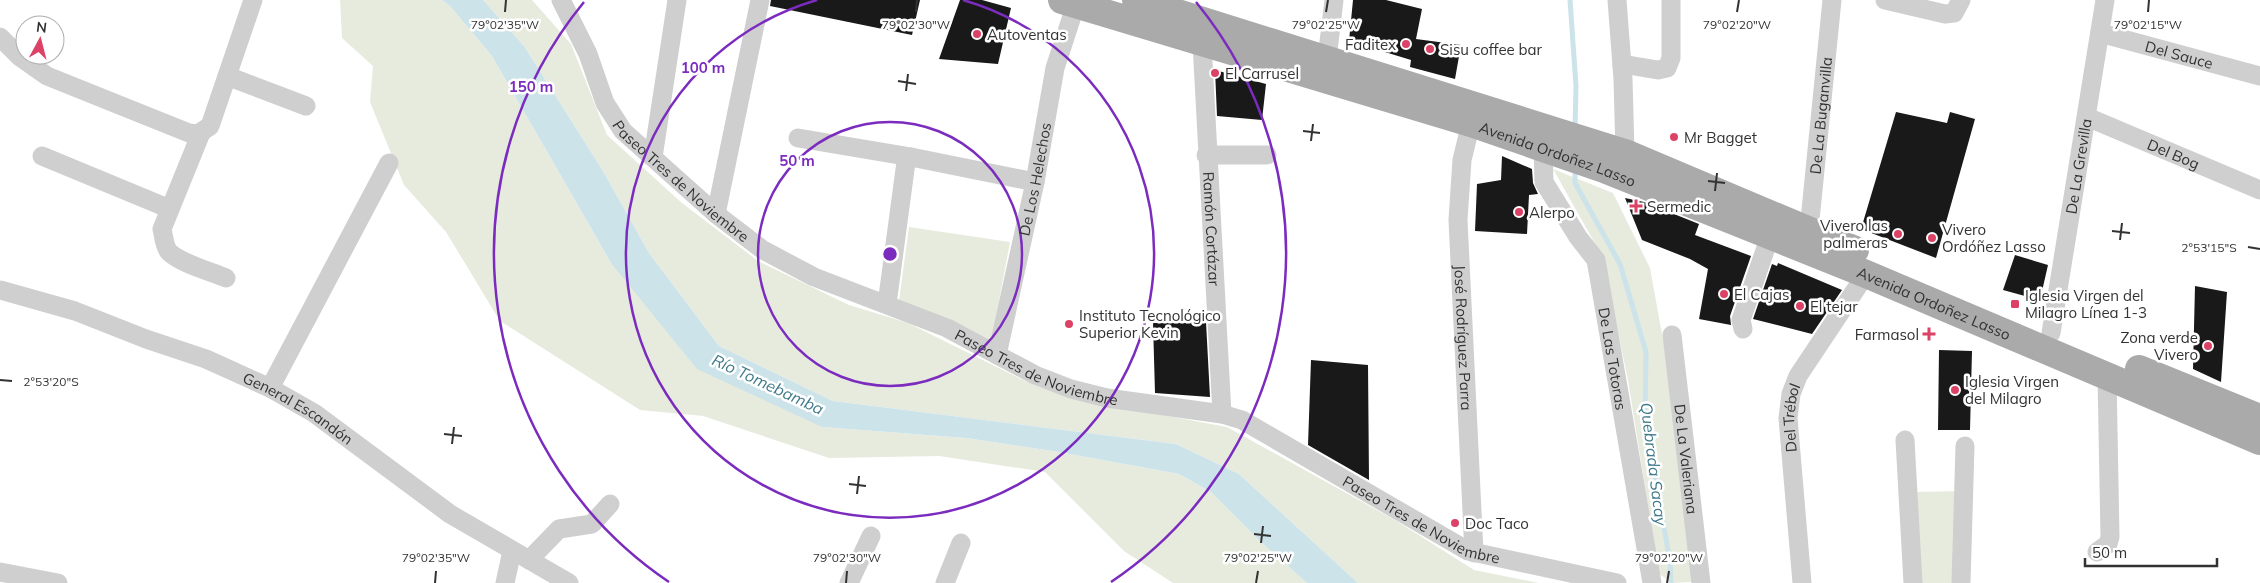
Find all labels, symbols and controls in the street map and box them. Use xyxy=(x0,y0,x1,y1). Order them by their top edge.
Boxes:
north arrow xyxy=(15,15,65,65)
text: 79°02'35"W xyxy=(471,17,539,32)
text: 79°02'30"W xyxy=(882,17,950,32)
text: 79°02'25"W xyxy=(1292,17,1360,32)
text: 79°02'20"W xyxy=(1703,17,1771,32)
text: 79°02'15"W xyxy=(2114,17,2182,32)
text: N xyxy=(35,18,48,37)
place label: Autoventas xyxy=(987,25,1067,44)
marker: Autoventas xyxy=(971,28,983,40)
place label: Faditex xyxy=(1345,35,1396,54)
street label: Del Sauce xyxy=(2143,36,2215,72)
marker: Faditex xyxy=(1400,38,1412,50)
place label: Sisu coffee bar xyxy=(1440,40,1543,59)
marker: Sisu coffee bar xyxy=(1424,43,1436,55)
street label: De La Buganvilla xyxy=(1805,56,1836,175)
text: 100 m xyxy=(681,58,725,77)
place label: El Carrusel xyxy=(1225,64,1299,83)
marker: El Carrusel xyxy=(1209,67,1221,79)
text: 150 m xyxy=(509,77,553,96)
street label: Paseo Tres de Noviembre xyxy=(609,116,753,246)
street label: Avenida Ordoñez Lasso xyxy=(1477,117,1639,190)
street label: De La Grevilla xyxy=(2061,117,2095,215)
street label: De Los Helechos xyxy=(1014,121,1055,237)
place label: Mr Bagget xyxy=(1684,128,1757,147)
marker: Mr Bagget xyxy=(1668,131,1680,143)
street label: Del Bog xyxy=(2145,134,2203,173)
text: 50 m xyxy=(779,151,815,170)
street label: Ramón Cortázar xyxy=(1199,171,1225,287)
place label: Sermedic xyxy=(1647,197,1711,216)
marker: Sermedic xyxy=(1629,199,1643,213)
place label: Alerpo xyxy=(1529,203,1575,222)
marker: Alerpo xyxy=(1513,206,1525,218)
place label: Vivero las palmeras xyxy=(1820,216,1888,252)
place label: Vivero Ordóñez Lasso xyxy=(1942,220,2046,256)
marker: Vivero las palmeras xyxy=(1892,228,1904,240)
marker: Vivero Ordóñez Lasso xyxy=(1926,232,1938,244)
text: 2°53'15"S xyxy=(2181,240,2237,255)
centre of rings xyxy=(881,245,899,263)
street label: Avenida Ordoñez Lasso xyxy=(1855,262,2014,344)
street label: José Rodríguez Parra xyxy=(1451,264,1477,411)
place label: El Cajas xyxy=(1734,285,1789,304)
place label: Iglesia Virgen del Milagro Línea 1-3 xyxy=(2025,286,2147,322)
marker: El Cajas xyxy=(1718,288,1730,300)
place label: El tejar xyxy=(1810,297,1858,316)
marker: Iglesia Virgen del Milagro Línea 1-3 xyxy=(2009,298,2021,310)
marker: El tejar xyxy=(1794,300,1806,312)
place label: Instituto Tecnológico Superior Kevin xyxy=(1079,306,1221,342)
street label: De Las Totoras xyxy=(1595,306,1631,411)
marker: Instituto Tecnológico Superior Kevin xyxy=(1063,318,1075,330)
street label: Paseo Tres de Noviembre xyxy=(952,325,1119,409)
place label: Farmasol xyxy=(1855,325,1919,344)
marker: Farmasol xyxy=(1923,328,1935,340)
place label: Zona verde Vivero xyxy=(2120,328,2198,364)
marker: Zona verde Vivero xyxy=(2202,340,2214,352)
water label: Río Tomebamba xyxy=(709,349,827,419)
street label: General Escandón xyxy=(240,368,357,448)
place label: Iglesia Virgen del Milagro xyxy=(1965,372,2059,408)
text: 2°53'20"S xyxy=(23,374,79,389)
street label: Del Trébol xyxy=(1778,380,1804,453)
marker: Iglesia Virgen del Milagro xyxy=(1949,384,1961,396)
water label: Quebrada Sacay xyxy=(1637,401,1672,527)
street label: De La Valeriana xyxy=(1671,403,1702,515)
street label: Paseo Tres de Noviembre xyxy=(1339,471,1502,567)
place label: Doc Taco xyxy=(1465,514,1529,533)
marker: Doc Taco xyxy=(1449,517,1461,529)
scale bar xyxy=(2085,536,2218,568)
text: 50 m xyxy=(2092,543,2127,562)
text: 79°02'35"W xyxy=(402,550,470,565)
text: 79°02'30"W xyxy=(813,550,881,565)
text: 79°02'25"W xyxy=(1224,550,1292,565)
text: 79°02'20"W xyxy=(1635,550,1703,565)

